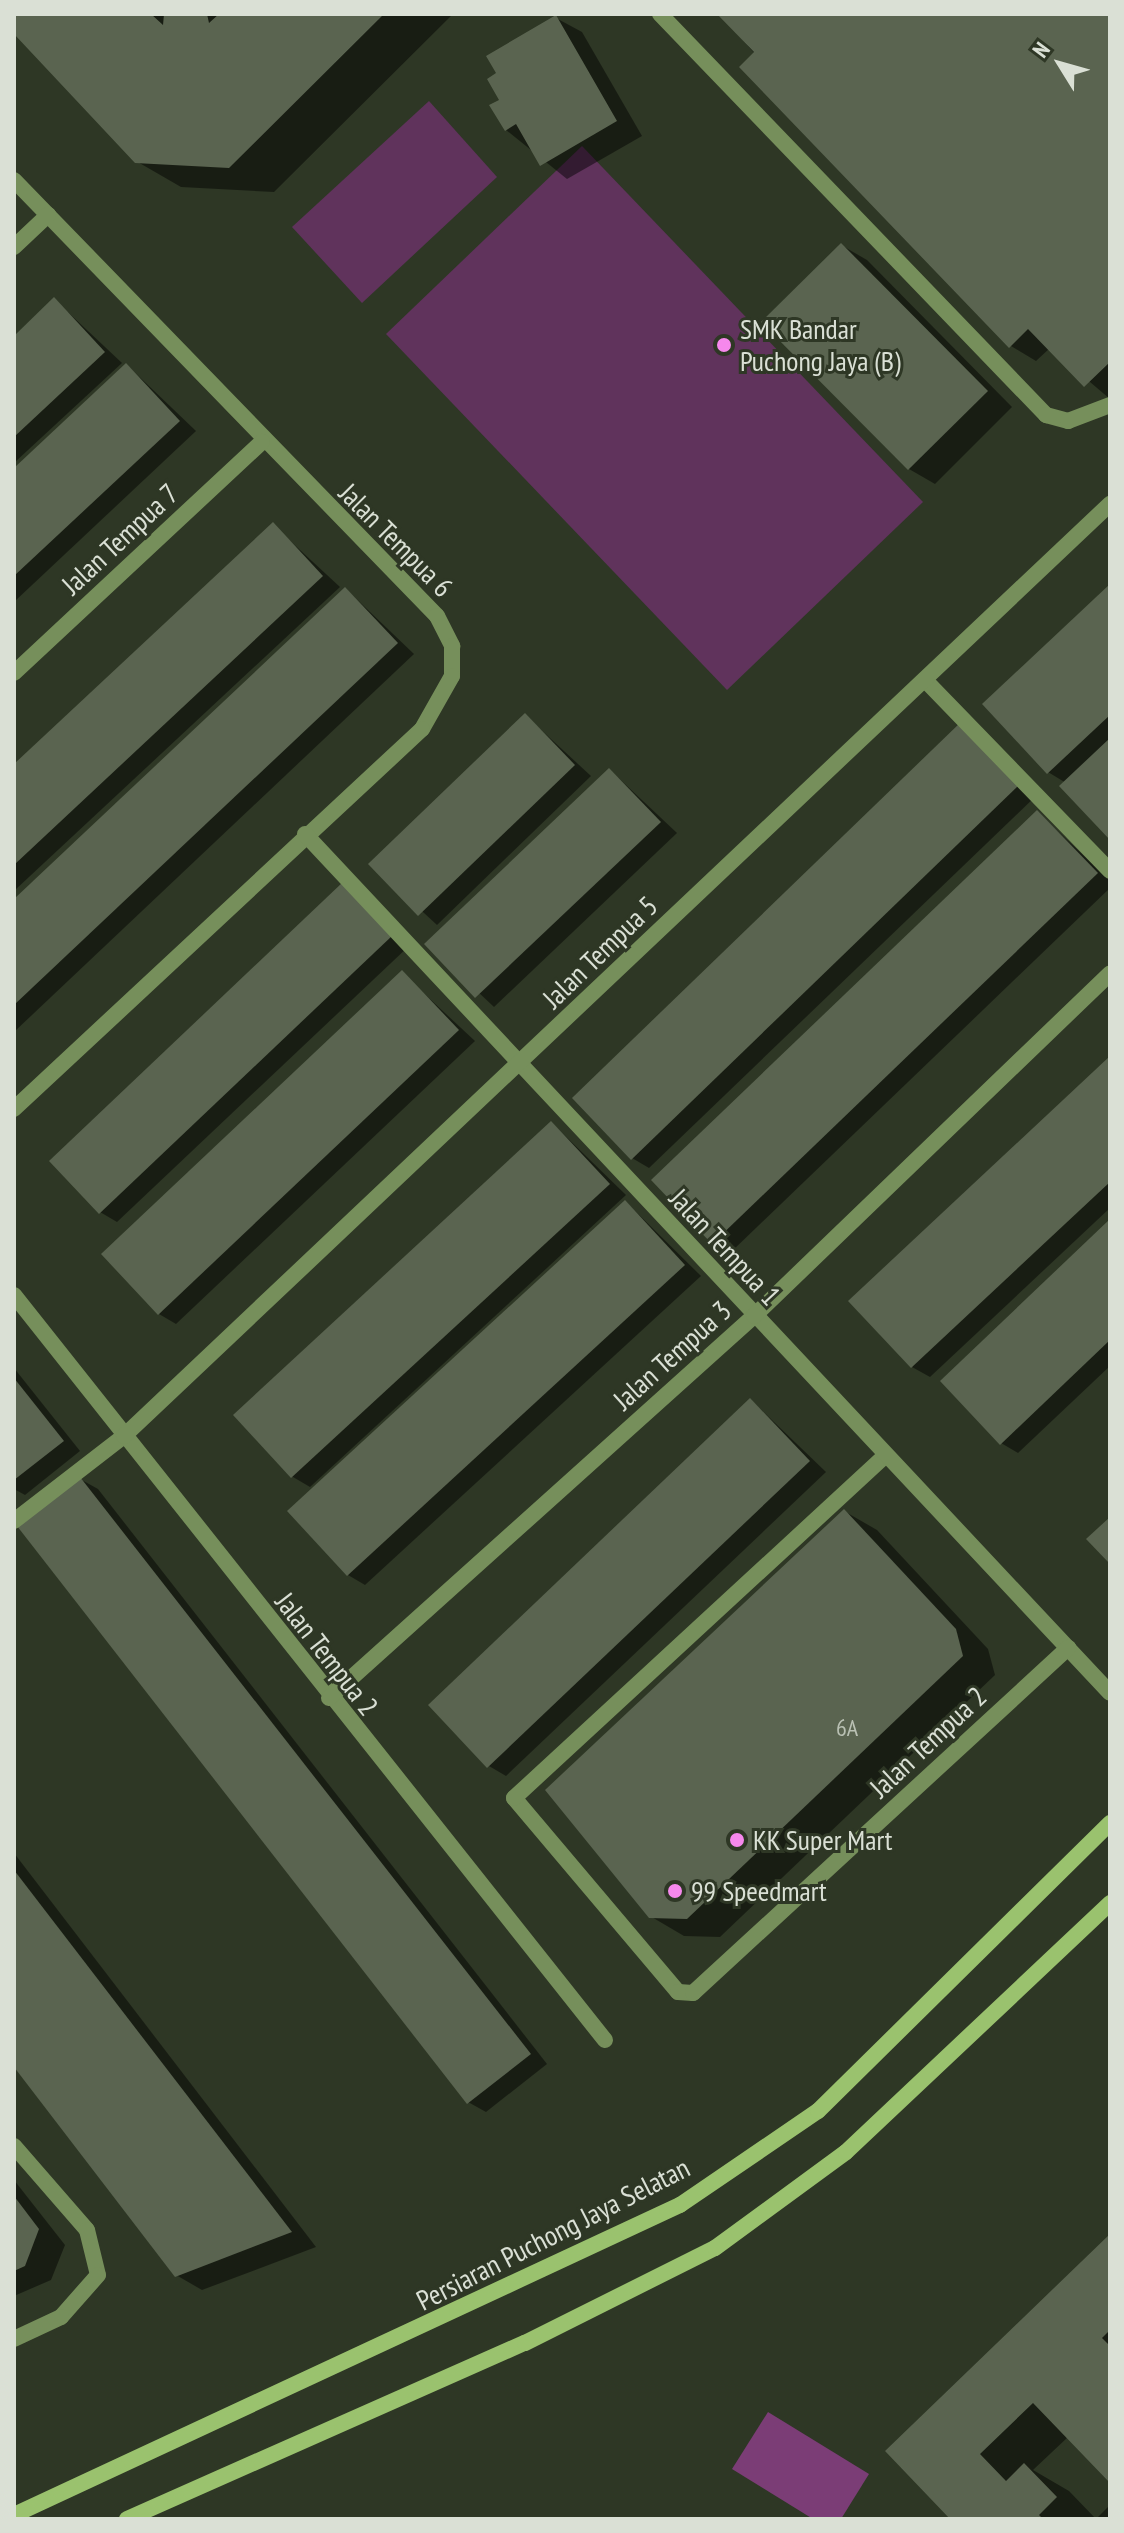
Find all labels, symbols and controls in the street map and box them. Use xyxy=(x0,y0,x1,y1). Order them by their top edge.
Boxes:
north arrow xyxy=(1020,24,1100,104)
text: N xyxy=(1026,36,1056,63)
place label: SMK Bandar Puchong Jaya (B) xyxy=(740,312,901,378)
marker: SMK Bandar Puchong Jaya (B) xyxy=(715,336,733,354)
street label: Jalan Tempua 7 xyxy=(55,476,185,602)
street label: Jalan Tempua 6 xyxy=(332,476,460,604)
street label: Jalan Tempua 5 xyxy=(535,889,665,1015)
street label: Jalan Tempua 1 xyxy=(662,1182,788,1312)
street label: Jalan Tempua 3 xyxy=(606,1293,738,1417)
street label: Jalan Tempua 2 xyxy=(268,1586,386,1722)
street label: Jalan Tempua 2 xyxy=(863,1679,993,1805)
house number: 6A xyxy=(836,1714,858,1742)
place label: KK Super Mart xyxy=(753,1823,893,1857)
marker: KK Super Mart xyxy=(728,1831,746,1849)
place label: 99 Speedmart xyxy=(691,1874,827,1908)
marker: 99 Speedmart xyxy=(666,1882,684,1900)
street label: Persiaran Puchong Jaya Selatan xyxy=(411,2151,695,2317)

